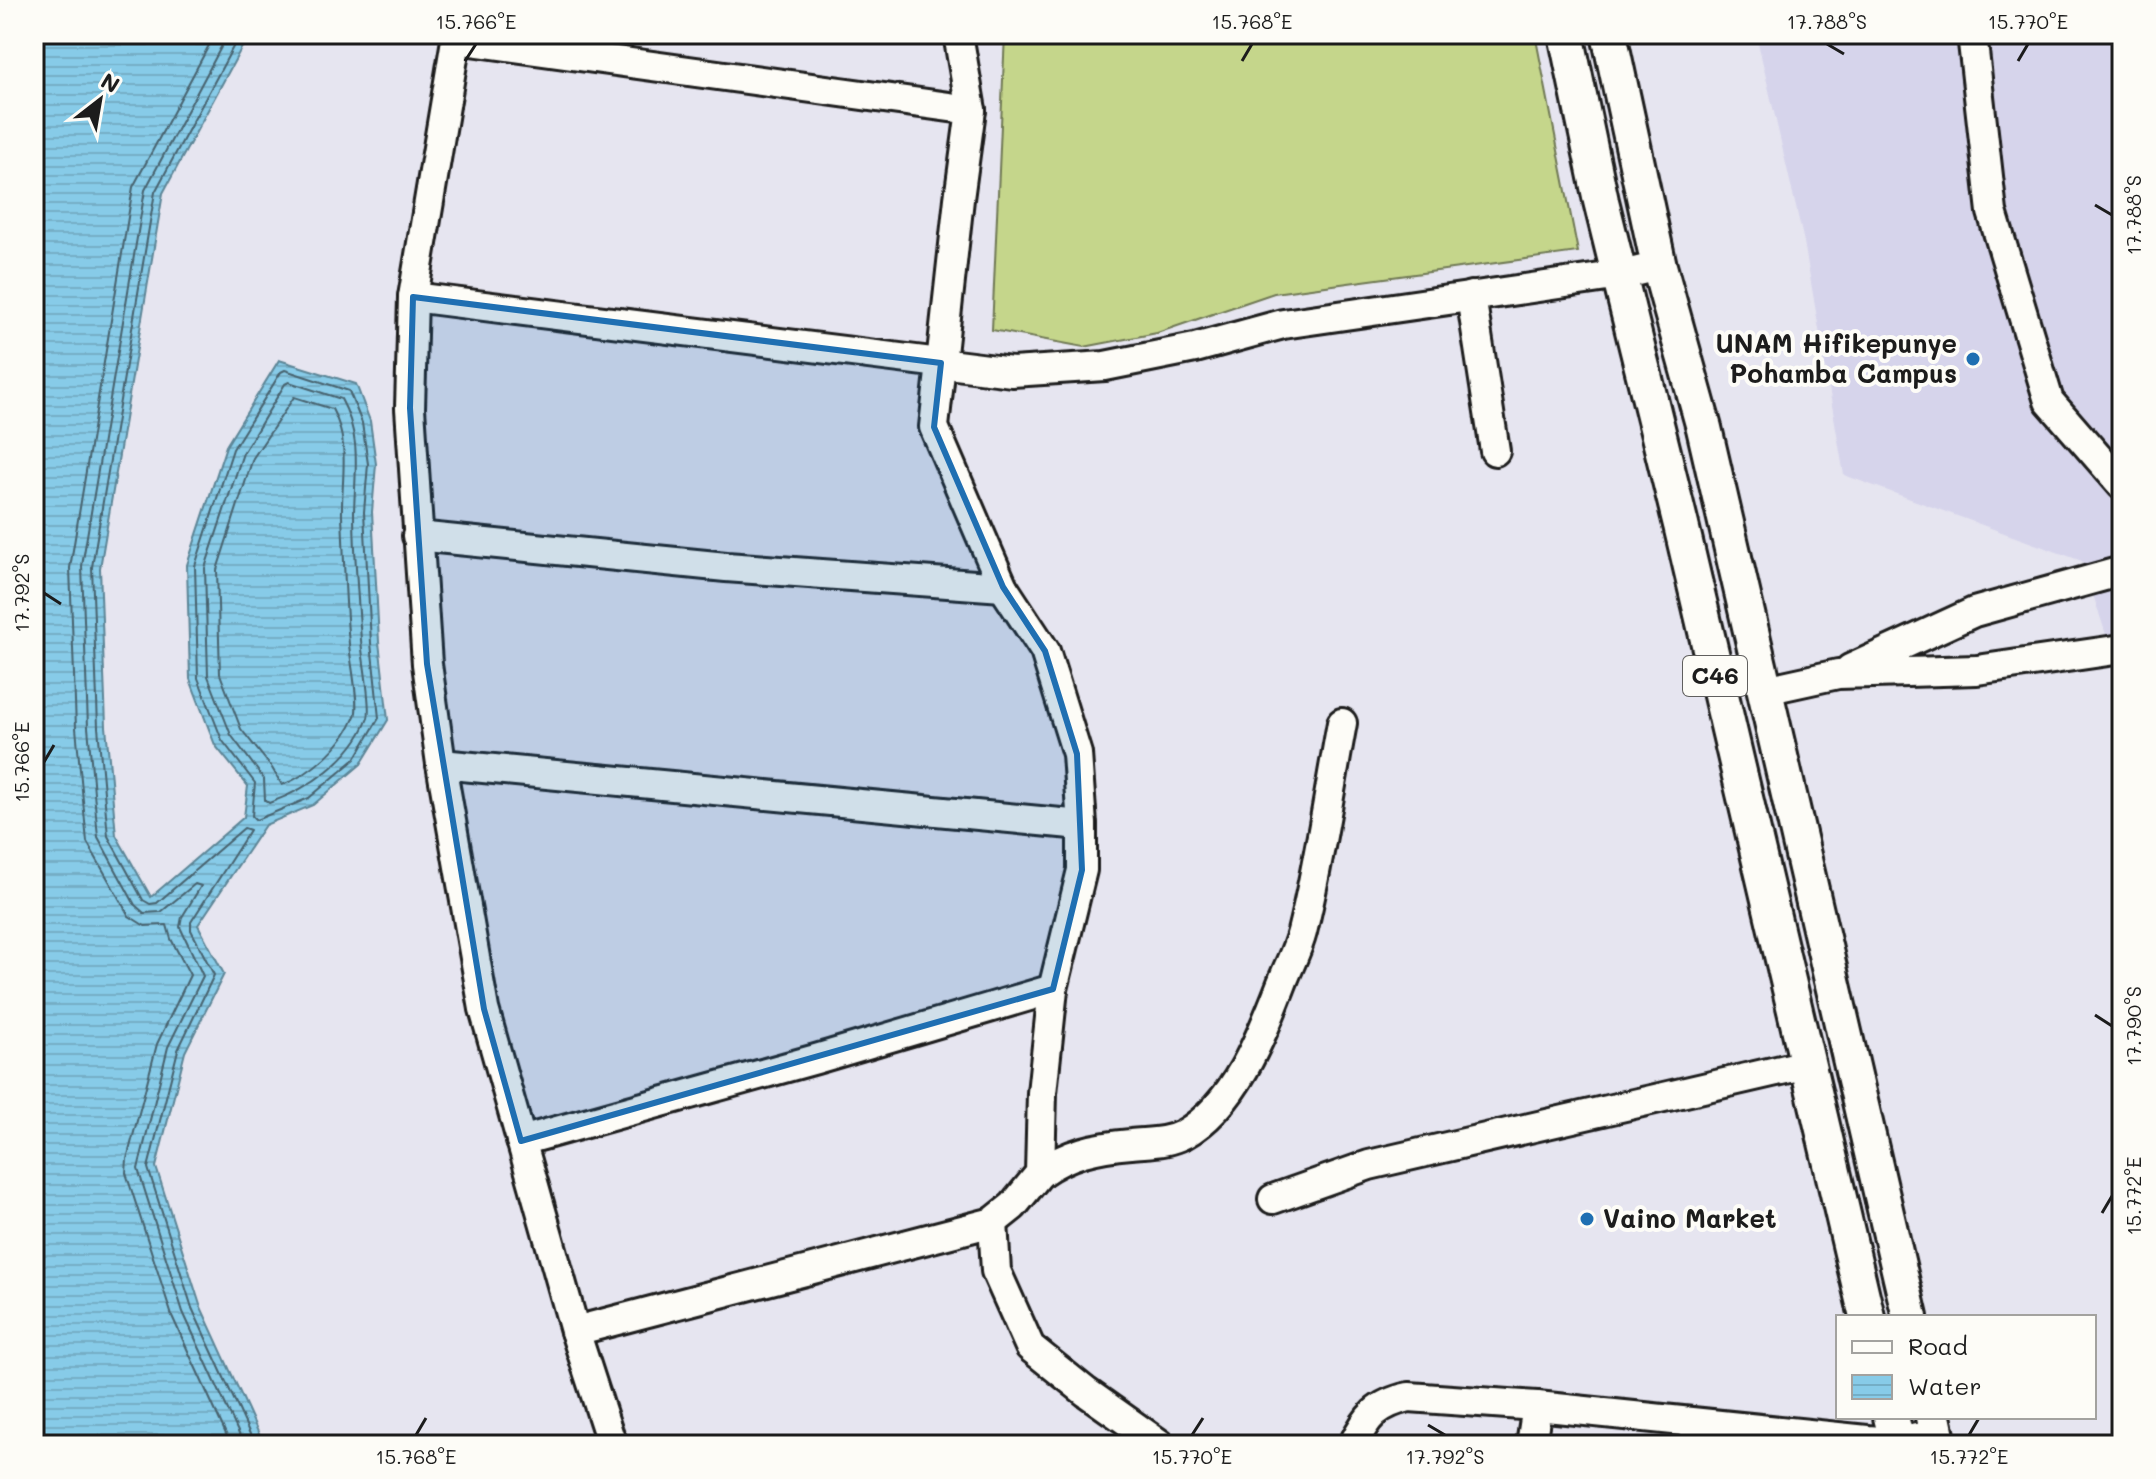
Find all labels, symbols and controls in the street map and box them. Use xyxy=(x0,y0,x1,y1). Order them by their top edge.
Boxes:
text: 15.766°E xyxy=(436,8,516,34)
text: 15.768°E xyxy=(1212,8,1292,34)
text: 17.788°S xyxy=(1787,8,1867,34)
text: 15.770°E xyxy=(1988,8,2068,34)
north arrow xyxy=(60,60,140,140)
text: N xyxy=(96,66,125,99)
text: 17.788°S xyxy=(2120,175,2146,255)
place label: UNAM Hifikepunye Pohamba Campus xyxy=(1716,326,1957,390)
marker: UNAM Hifikepunye Pohamba Campus xyxy=(1964,350,1982,368)
text: 17.792°S xyxy=(8,553,34,633)
road number: C46 xyxy=(1683,656,1747,696)
text: 15.766°E xyxy=(8,722,34,802)
text: 17.790°S xyxy=(2120,986,2146,1066)
text: 15.772°E xyxy=(2120,1156,2146,1236)
place label: Vaino Market xyxy=(1603,1201,1777,1235)
marker: Vaino Market xyxy=(1578,1210,1596,1228)
legend xyxy=(1836,1315,2096,1419)
text: Road xyxy=(1908,1330,1968,1361)
text: Water xyxy=(1908,1370,1982,1401)
text: 15.768°E xyxy=(376,1443,456,1469)
text: 15.770°E xyxy=(1152,1443,1232,1469)
text: 17.792°S xyxy=(1405,1443,1485,1469)
text: 15.772°E xyxy=(1929,1443,2009,1469)

